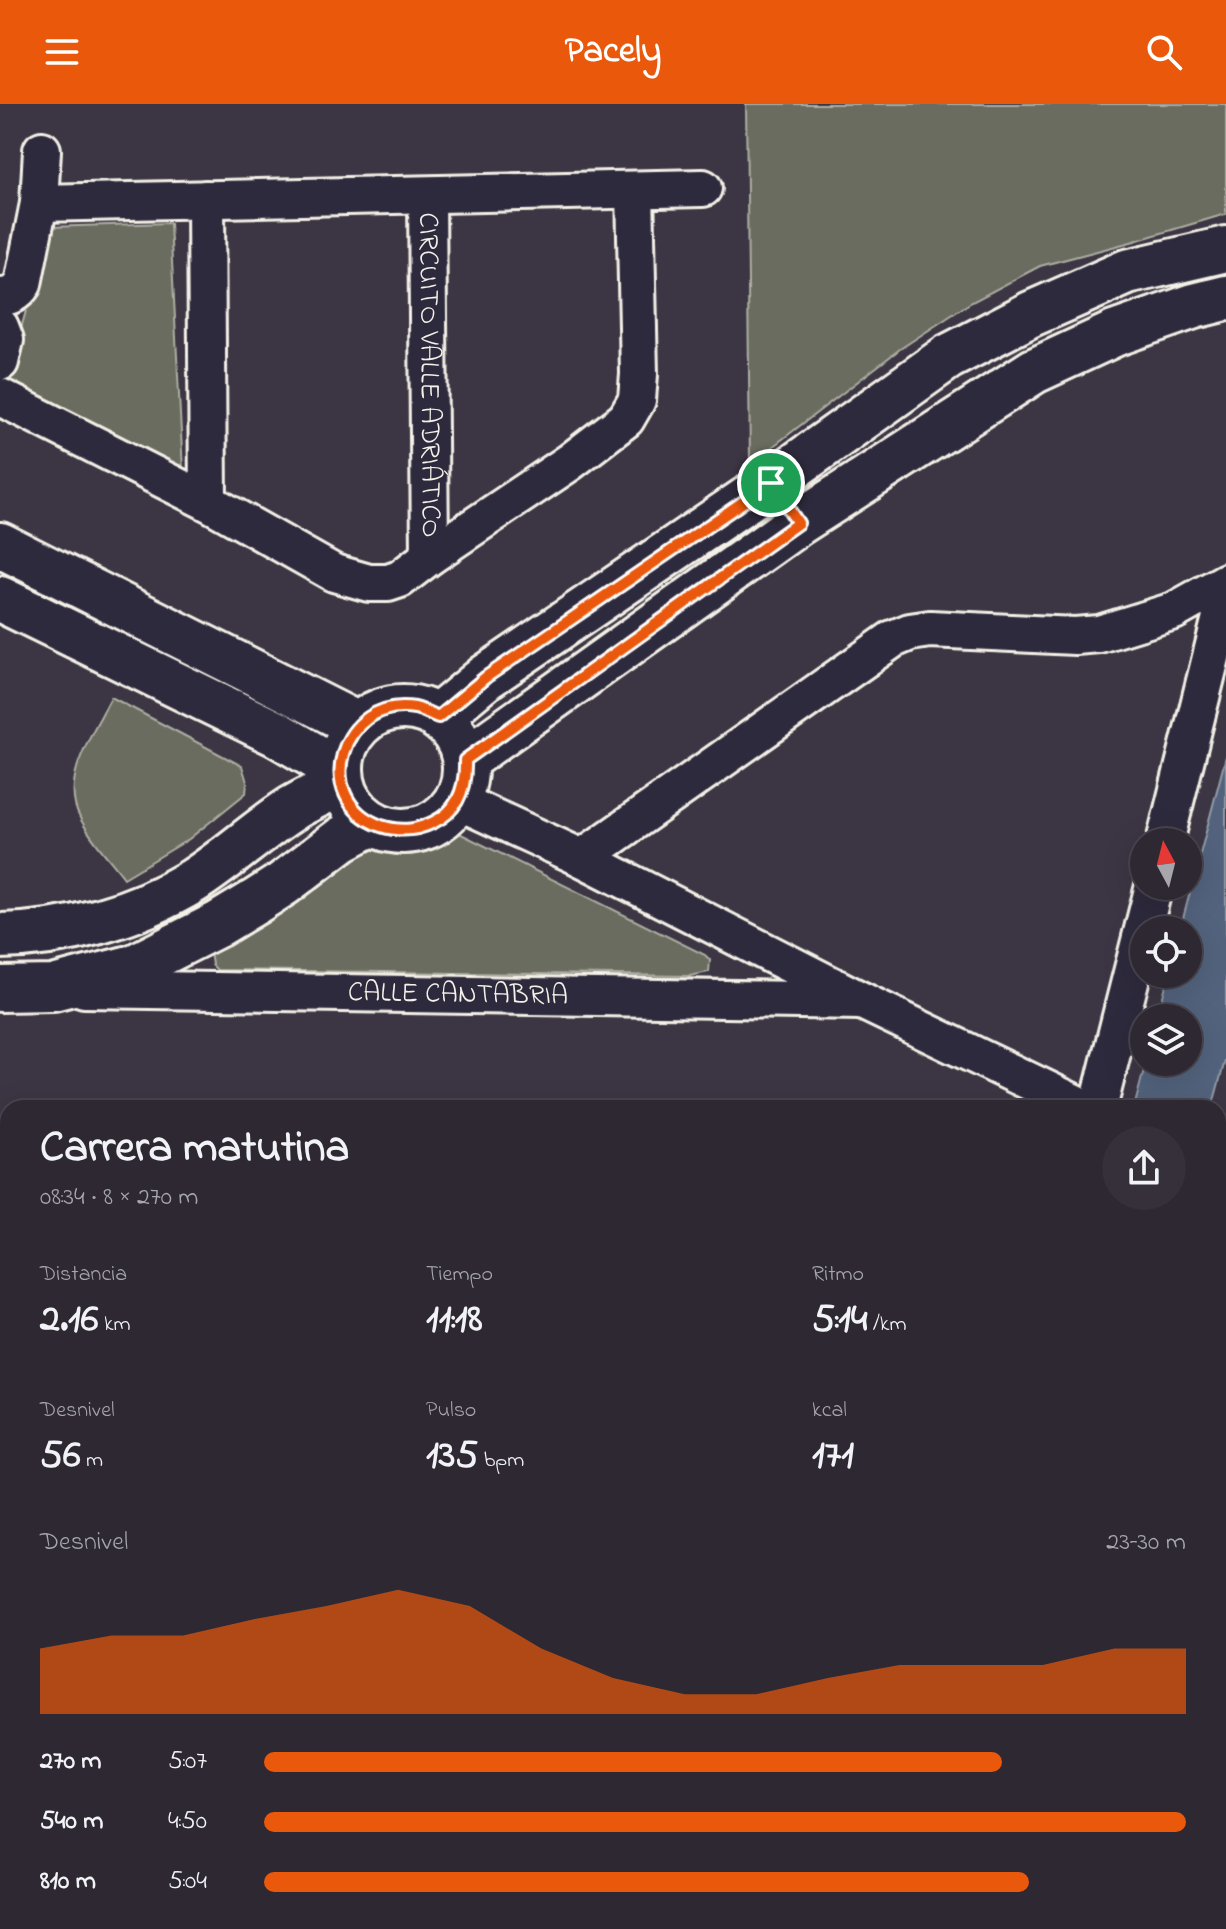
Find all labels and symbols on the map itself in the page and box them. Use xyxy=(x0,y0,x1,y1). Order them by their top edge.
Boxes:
street label: CIRCUITO VALLE ADRIÁTICO xyxy=(407,212,450,538)
pin xyxy=(737,449,805,517)
north arrow xyxy=(1130,828,1202,900)
street label: CALLE CANTABRIA xyxy=(347,973,568,1017)

